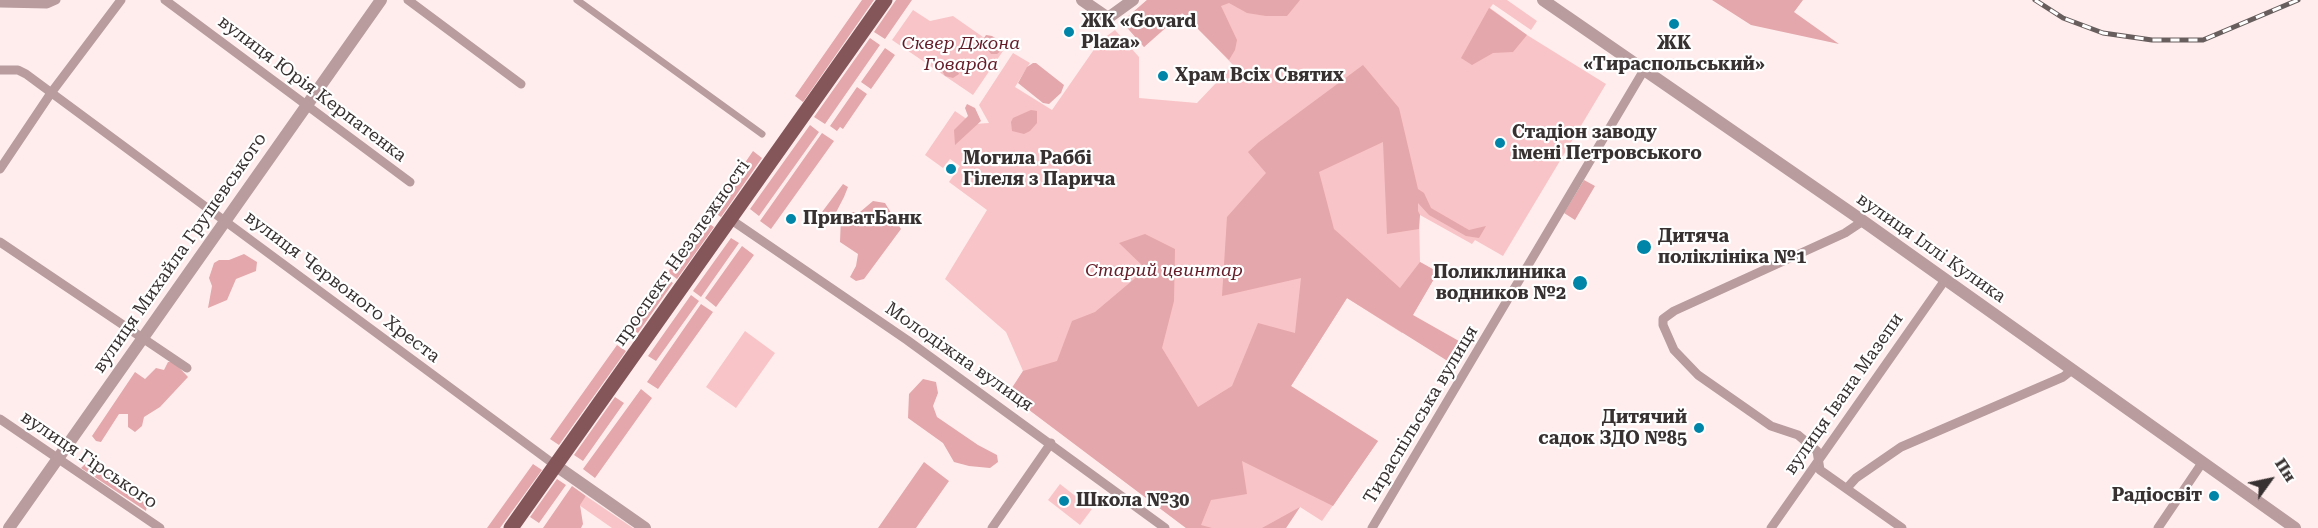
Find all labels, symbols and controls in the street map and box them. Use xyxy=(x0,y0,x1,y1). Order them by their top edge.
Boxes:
street label: вулиця Юрія Керпатенка xyxy=(214,11,410,167)
place label: ЖК «Govard Plaza» xyxy=(1081,11,1196,54)
marker: ЖК «Тираспольський» xyxy=(1667,17,1681,31)
marker: ЖК «Govard Plaza» xyxy=(1062,25,1076,39)
park label: Сквер Джона Говарда xyxy=(902,33,1020,76)
place label: ЖК «Тираспольський» xyxy=(1583,33,1765,76)
place label: Храм Всіх Святих xyxy=(1175,65,1344,87)
marker: Храм Всіх Святих xyxy=(1156,69,1170,83)
place label: Стадіон заводу імені Петровського xyxy=(1512,122,1702,164)
street label: вулиця Михайла Грушевського xyxy=(89,129,271,377)
marker: Стадіон заводу імені Петровського xyxy=(1493,136,1507,150)
place label: Могила Раббі Гілеля з Парича xyxy=(963,148,1115,190)
street label: проспект Незалежності xyxy=(609,156,755,350)
marker: Могила Раббі Гілеля з Парича xyxy=(944,162,958,176)
street label: вулиця Іллі Кулика xyxy=(1852,188,2010,308)
street label: вулиця Червоного Хреста xyxy=(240,206,444,368)
place label: ПриватБанк xyxy=(803,208,922,230)
marker: ПриватБанк xyxy=(784,212,798,226)
place label: Дитяча поліклініка №1 xyxy=(1658,226,1806,268)
marker: Дитяча поліклініка №1 xyxy=(1635,238,1653,256)
park label: Старий цвинтар xyxy=(1085,260,1243,282)
place label: Поликлиника водников №2 xyxy=(1433,262,1566,304)
marker: Поликлиника водников №2 xyxy=(1571,274,1589,292)
street label: Молодіжна вулиця xyxy=(881,298,1037,416)
street label: вулиця Івана Мазепи xyxy=(1780,309,1908,479)
street label: Тираспільська вулиця xyxy=(1359,322,1483,508)
street label: вулиця Гірського xyxy=(17,406,161,514)
place label: Дитячий садок ЗДО №85 xyxy=(1538,407,1687,450)
marker: Дитячий садок ЗДО №85 xyxy=(1692,421,1706,435)
north arrow xyxy=(2240,450,2300,510)
text: Пн xyxy=(2271,455,2300,485)
place label: Радіосвіт xyxy=(2112,485,2202,507)
marker: Радіосвіт xyxy=(2207,489,2221,503)
place label: Школа №30 xyxy=(1076,490,1189,512)
marker: Школа №30 xyxy=(1057,494,1071,508)

